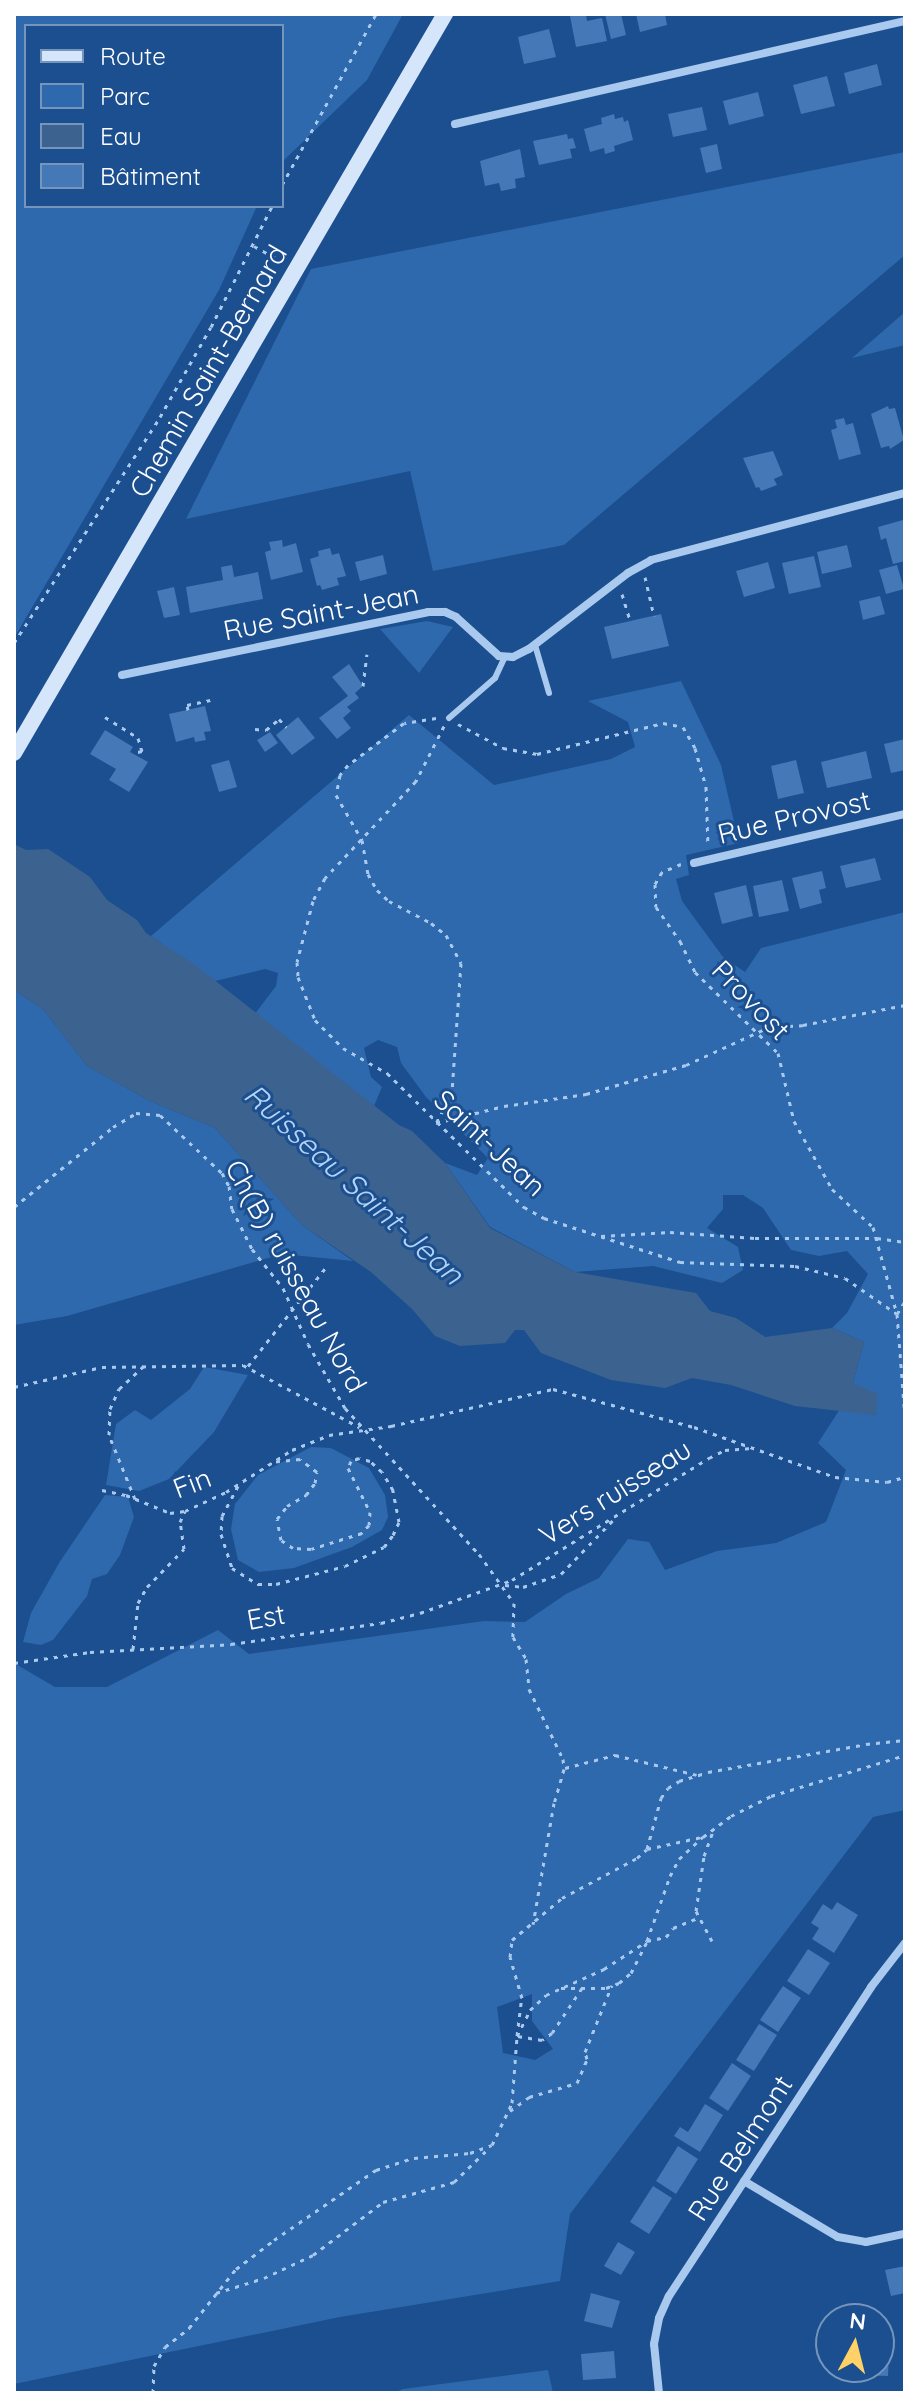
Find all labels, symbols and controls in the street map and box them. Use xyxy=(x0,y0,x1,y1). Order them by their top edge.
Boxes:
legend xyxy=(24,24,284,208)
text: Route xyxy=(100,41,166,71)
text: Parc xyxy=(100,81,150,111)
text: Eau xyxy=(100,121,142,151)
text: Bâtiment xyxy=(100,161,201,191)
street label: Chemin Saint-Bernard xyxy=(122,239,294,503)
street label: Rue Saint-Jean xyxy=(220,577,422,647)
street label: Rue Provost xyxy=(714,783,874,851)
street label: Provost xyxy=(705,953,797,1047)
water label: Ruisseau Saint-Jean xyxy=(237,1076,471,1292)
street label: Saint-Jean xyxy=(427,1083,553,1203)
street label: Ch(B) ruisseau Nord xyxy=(218,1154,374,1398)
street label: Vers ruisseau xyxy=(533,1432,697,1552)
street label: Fin xyxy=(168,1461,216,1505)
street label: Est xyxy=(244,1597,288,1637)
street label: Rue Belmont xyxy=(681,2069,799,2227)
north arrow xyxy=(815,2303,895,2383)
text: N xyxy=(848,2306,867,2336)

